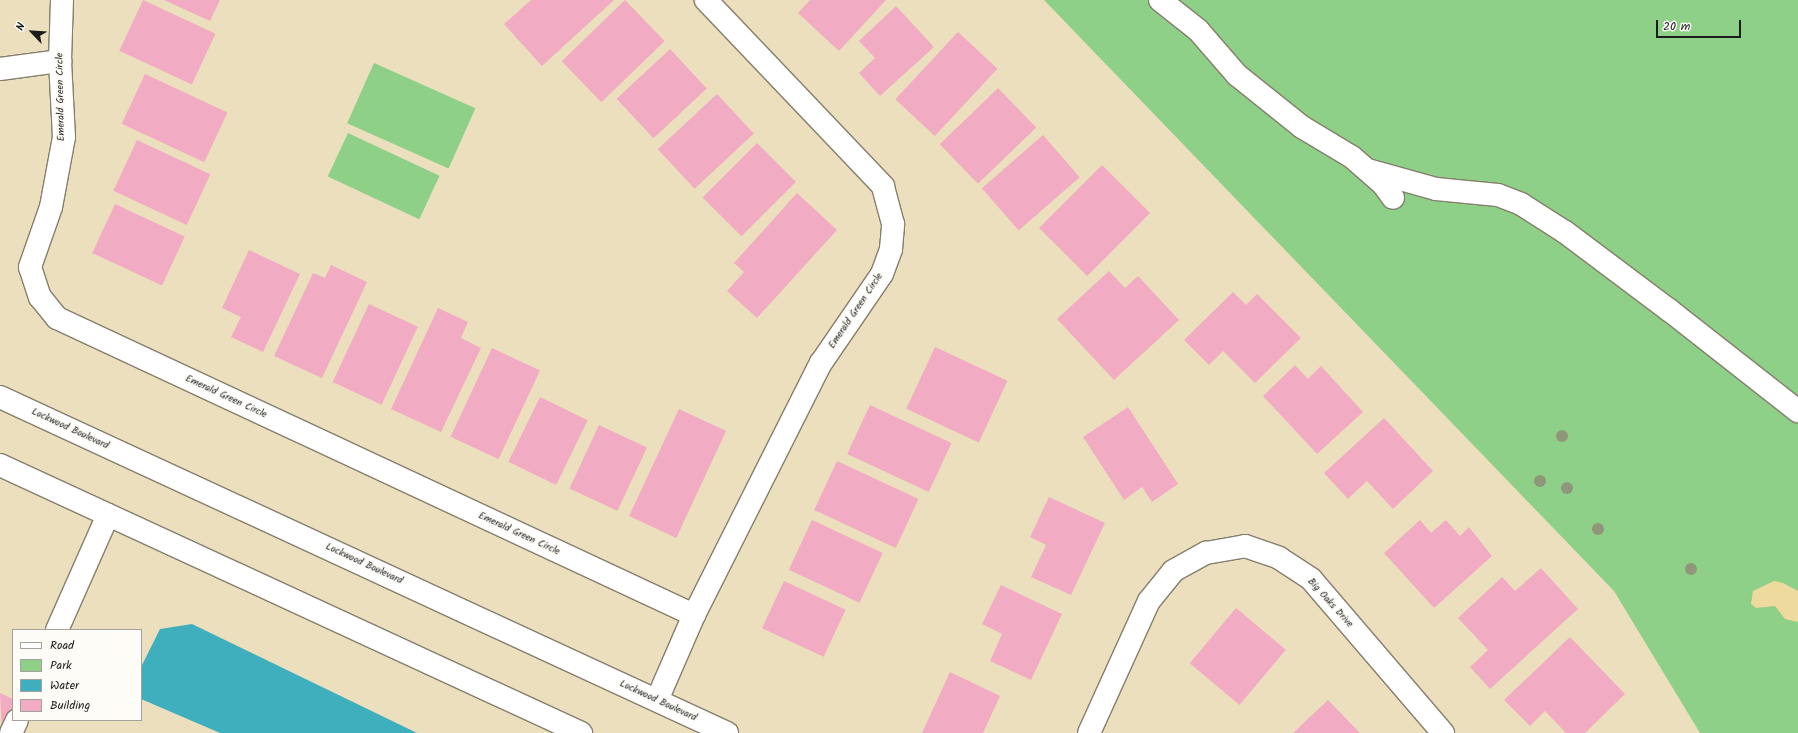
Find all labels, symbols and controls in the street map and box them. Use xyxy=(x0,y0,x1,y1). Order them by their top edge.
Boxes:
north arrow xyxy=(12,12,52,52)
scale bar xyxy=(1658,12,1743,38)
text: 20 m xyxy=(1663,17,1690,36)
text: N xyxy=(11,20,31,34)
street label: Emerald Green Circle xyxy=(54,53,68,141)
street label: Emerald Green Circle xyxy=(826,271,886,351)
street label: Emerald Green Circle xyxy=(183,373,269,421)
street label: Lockwood Boulevard xyxy=(29,406,111,452)
street label: Emerald Green Circle xyxy=(476,510,562,558)
street label: Lockwood Boulevard xyxy=(323,541,405,587)
street label: Big Oaks Drive xyxy=(1305,576,1355,630)
legend xyxy=(12,629,142,721)
text: Road xyxy=(50,636,74,655)
text: Park xyxy=(50,656,72,675)
text: Water xyxy=(50,676,79,695)
street label: Lockwood Boulevard xyxy=(617,678,699,724)
text: Building xyxy=(50,696,90,715)

